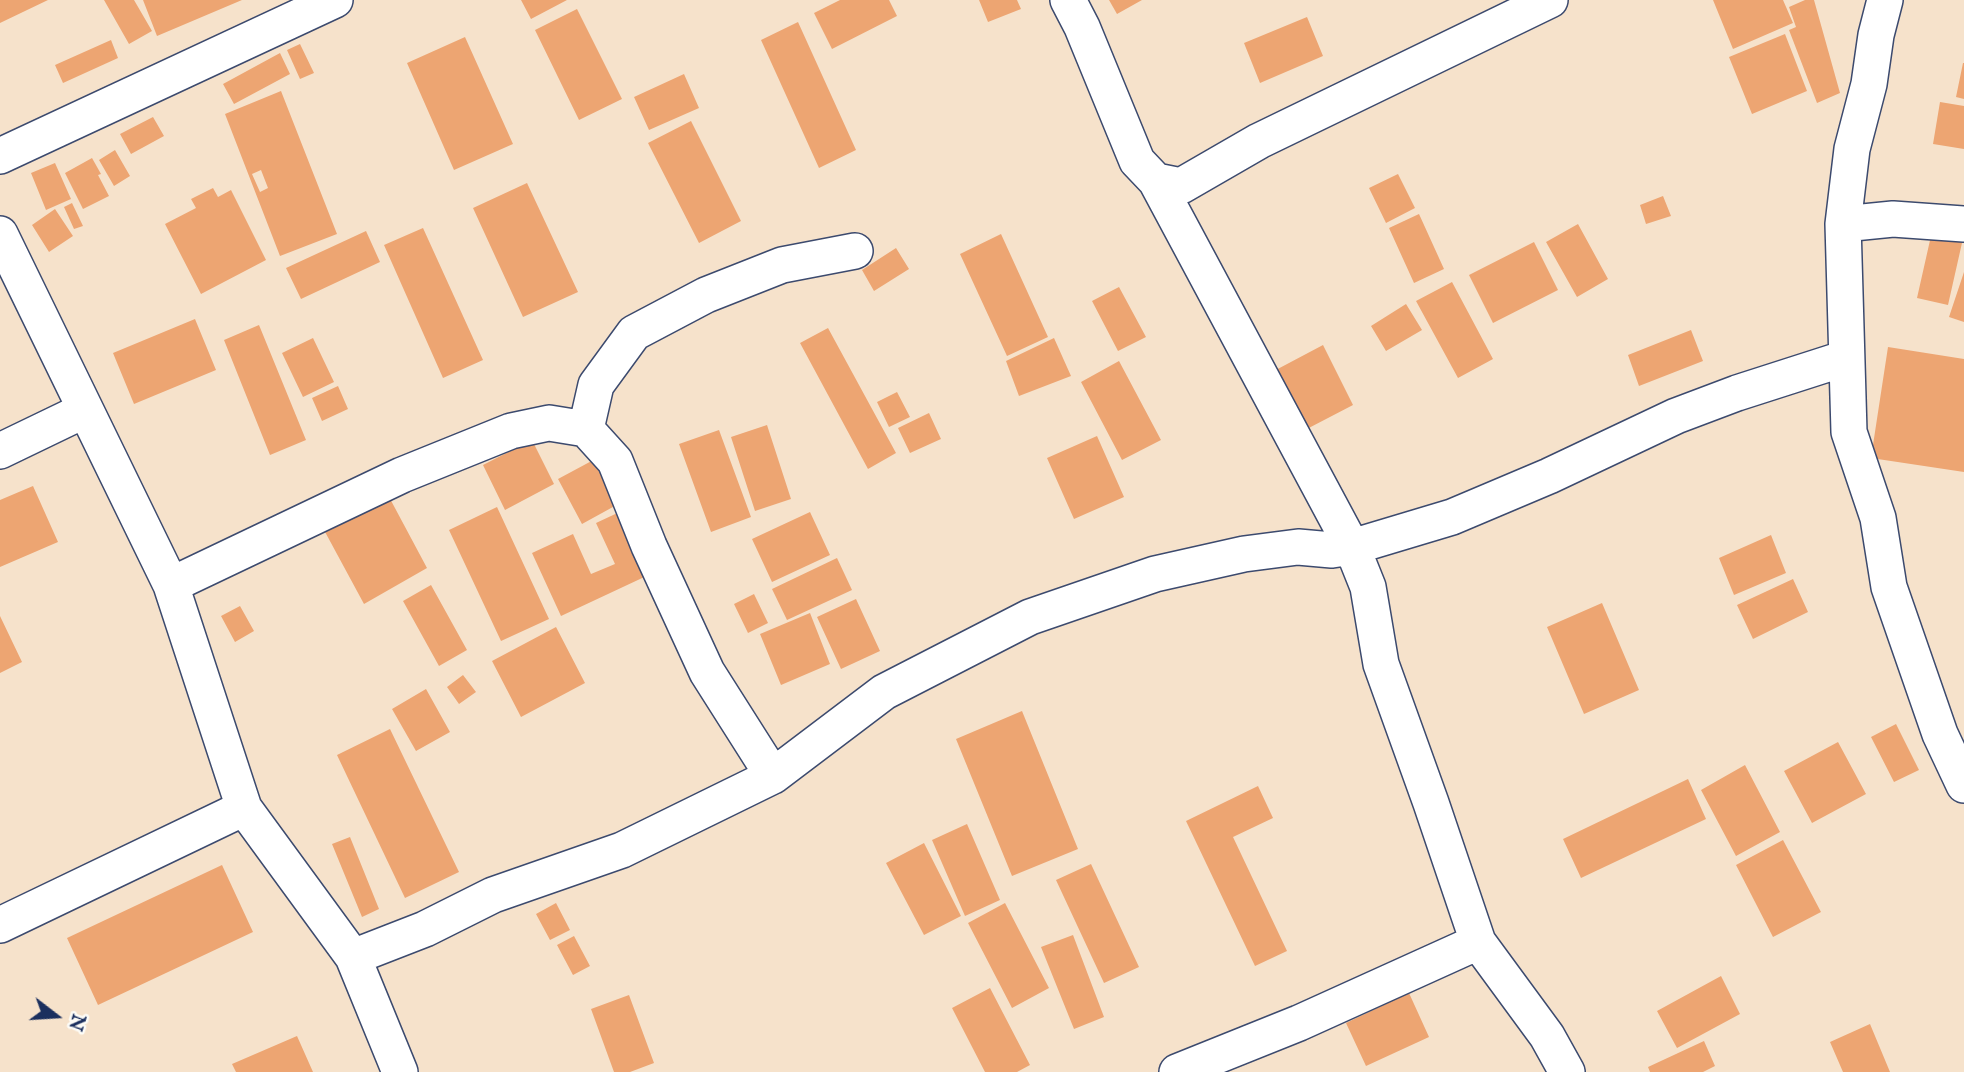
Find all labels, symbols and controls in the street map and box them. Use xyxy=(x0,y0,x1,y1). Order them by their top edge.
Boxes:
north arrow xyxy=(21,981,91,1051)
text: N xyxy=(62,1011,90,1034)

